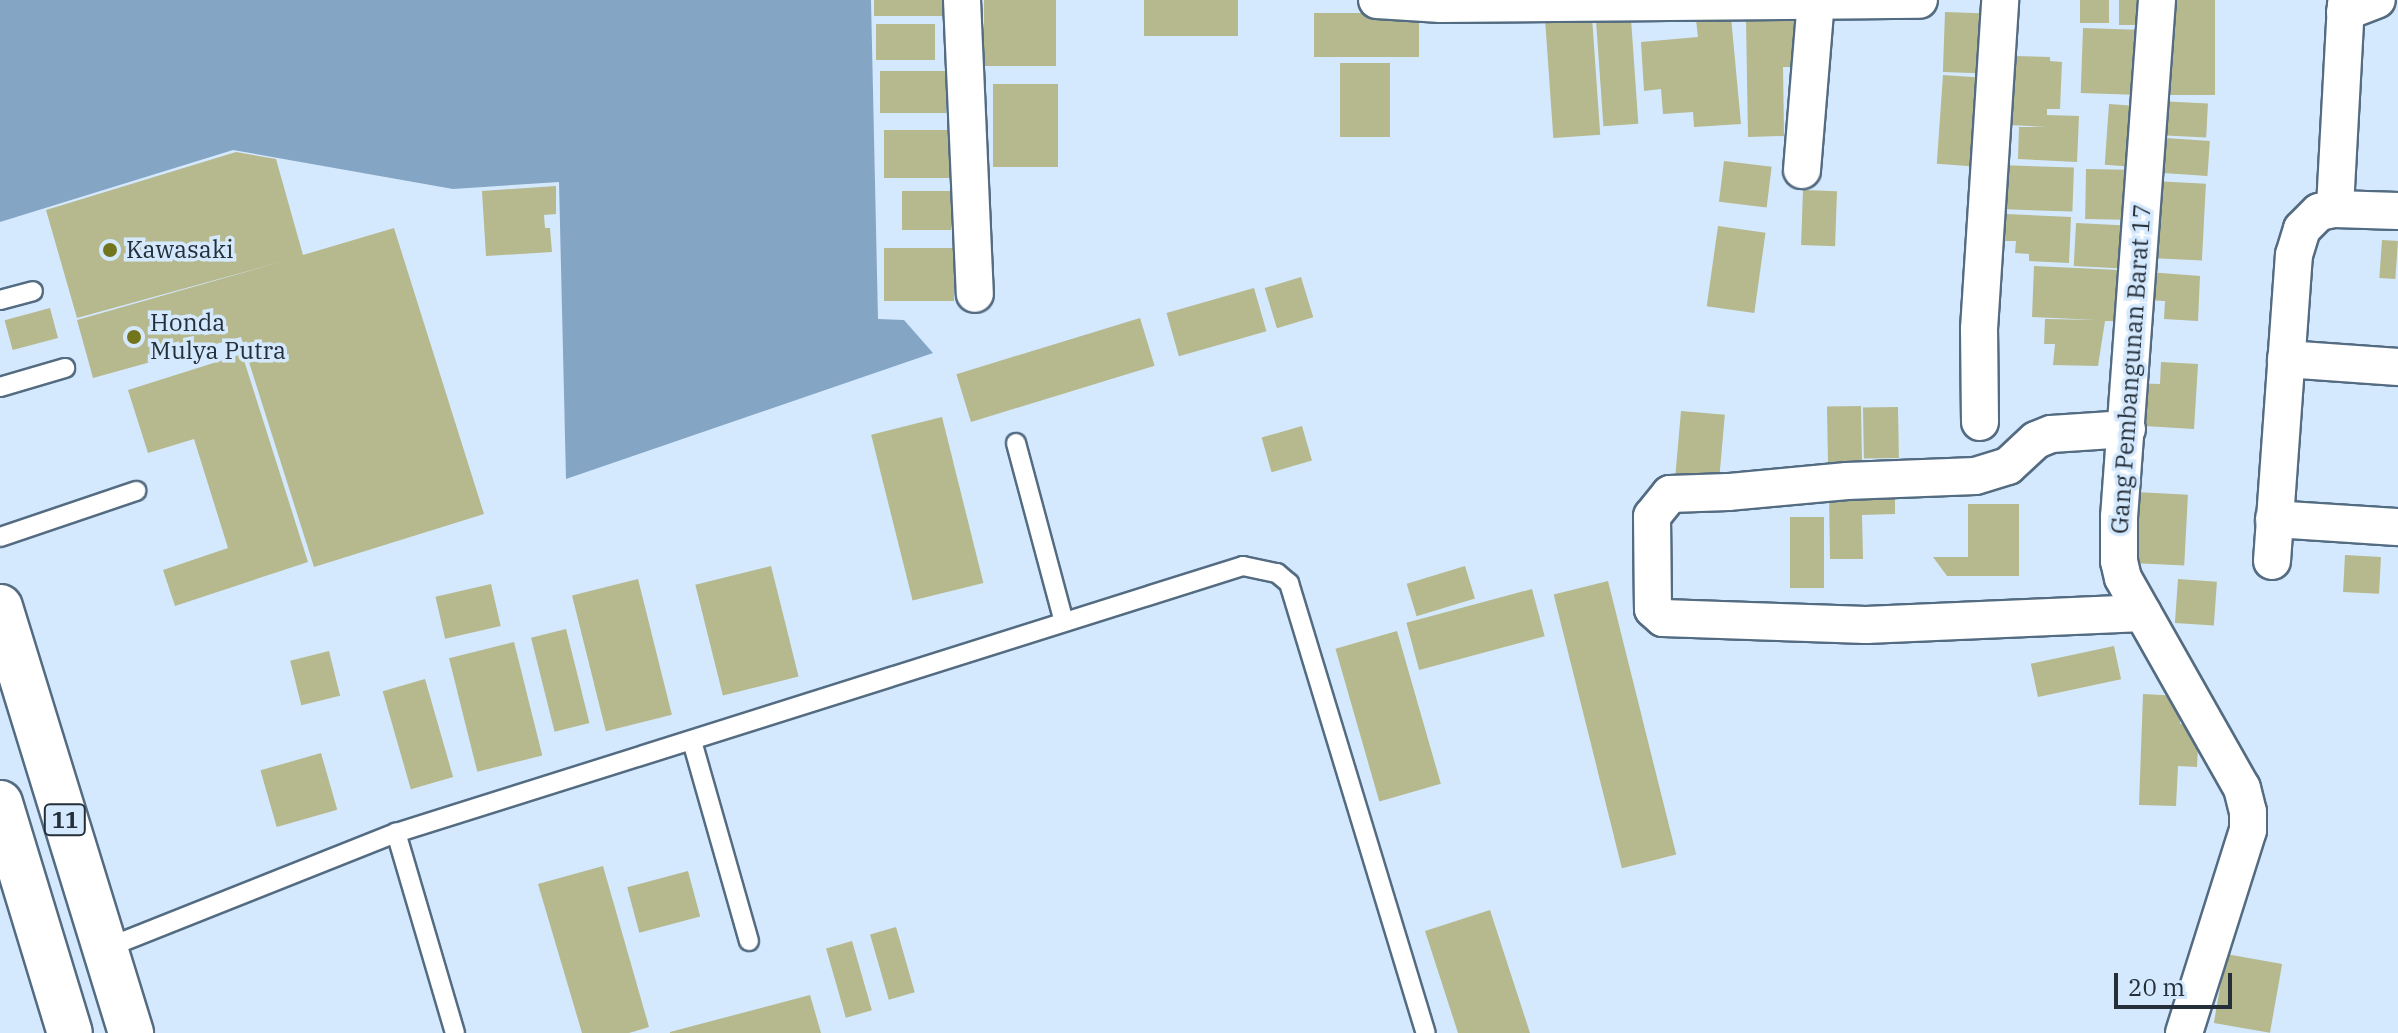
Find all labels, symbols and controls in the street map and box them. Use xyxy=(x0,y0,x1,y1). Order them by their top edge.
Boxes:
street label: Gang Pembangunan Barat 17 xyxy=(2105,203,2157,535)
place label: Kawasaki xyxy=(126,236,233,264)
marker: Kawasaki xyxy=(101,241,119,259)
place label: Honda Mulya Putra xyxy=(150,309,286,365)
marker: Honda Mulya Putra xyxy=(125,328,143,346)
road number: 11 xyxy=(43,802,87,838)
scale bar xyxy=(2118,957,2236,1007)
text: 20 m xyxy=(2128,971,2185,1003)

